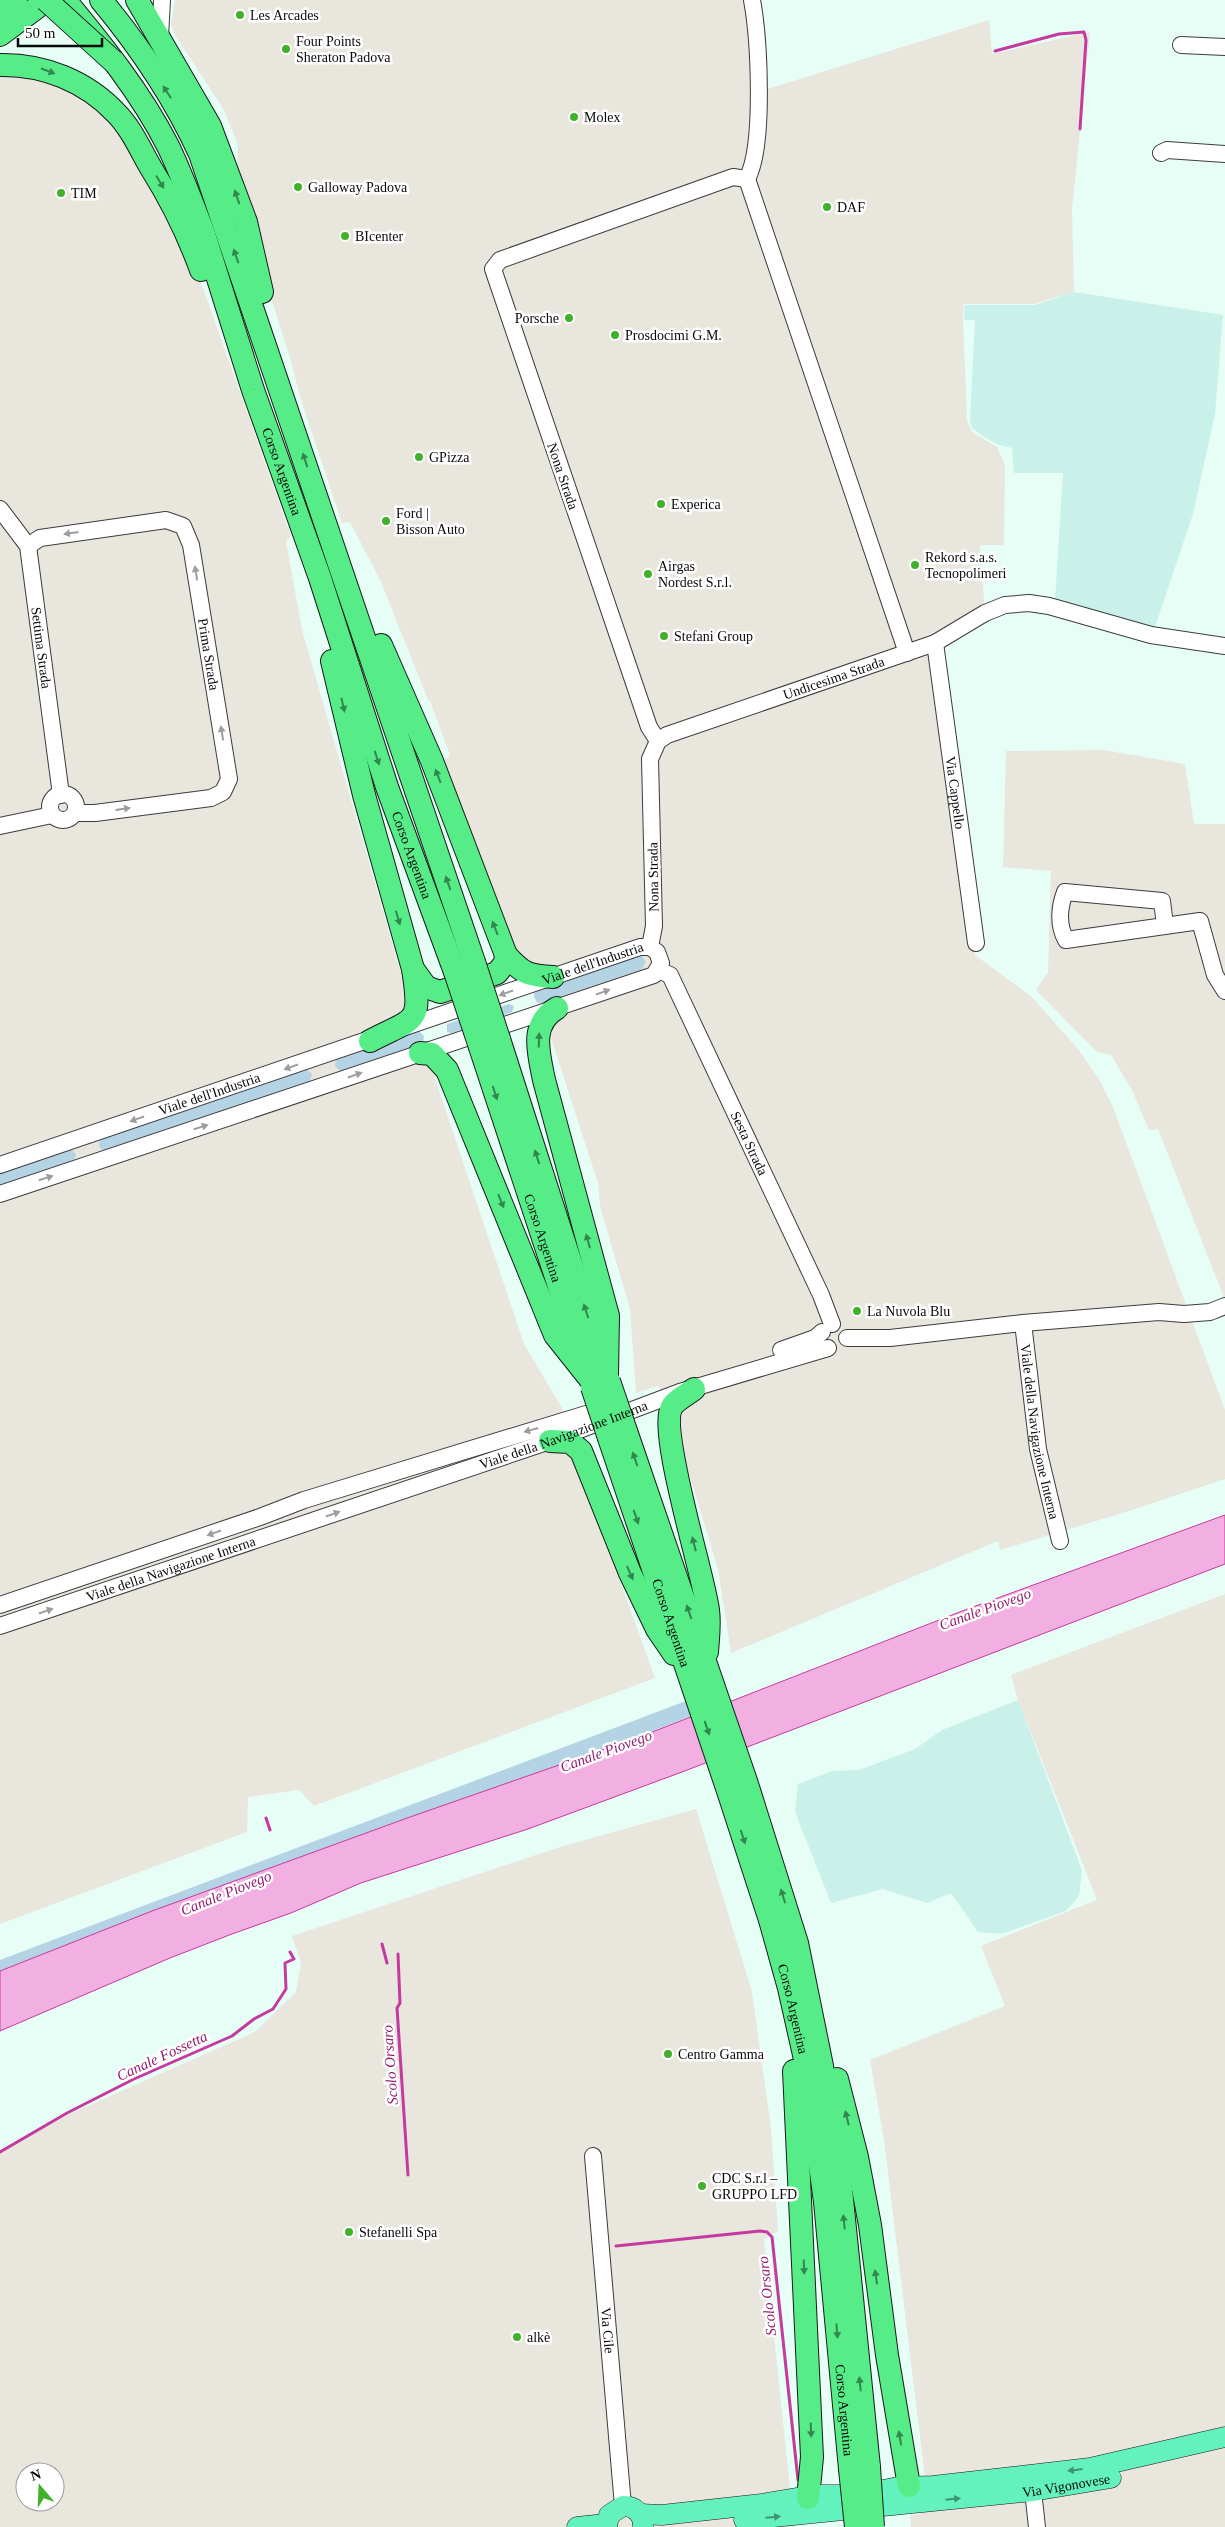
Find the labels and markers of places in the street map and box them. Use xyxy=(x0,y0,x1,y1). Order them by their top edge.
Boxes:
place label: Les Arcades xyxy=(250,8,319,23)
marker: Les Arcades xyxy=(234,9,246,21)
place label: Four Points Sheraton Padova xyxy=(296,34,391,65)
marker: Four Points Sheraton Padova xyxy=(280,43,292,55)
place label: Molex xyxy=(584,110,621,125)
marker: Molex xyxy=(568,111,580,123)
place label: Galloway Padova xyxy=(308,180,408,195)
marker: Galloway Padova xyxy=(292,181,304,193)
place label: TIM xyxy=(71,186,97,201)
marker: TIM xyxy=(55,187,67,199)
place label: DAF xyxy=(837,200,865,215)
marker: DAF xyxy=(821,201,833,213)
place label: BIcenter xyxy=(355,229,404,244)
marker: BIcenter xyxy=(339,230,351,242)
place label: Porsche xyxy=(515,311,559,326)
marker: Porsche xyxy=(563,312,575,324)
place label: Prosdocimi G.M. xyxy=(625,328,722,343)
marker: Prosdocimi G.M. xyxy=(609,329,621,341)
place label: GPizza xyxy=(429,450,470,465)
marker: GPizza xyxy=(413,451,425,463)
place label: Experica xyxy=(671,497,722,512)
marker: Experica xyxy=(655,498,667,510)
place label: Ford | Bisson Auto xyxy=(396,506,465,537)
marker: Ford | Bisson Auto xyxy=(380,515,392,527)
place label: Rekord s.a.s. Tecnopolimeri xyxy=(925,550,1007,581)
place label: Airgas Nordest S.r.l. xyxy=(658,559,732,590)
marker: Rekord s.a.s. Tecnopolimeri xyxy=(909,559,921,571)
marker: Airgas Nordest S.r.l. xyxy=(642,568,654,580)
place label: Stefani Group xyxy=(674,629,753,644)
marker: Stefani Group xyxy=(658,630,670,642)
place label: La Nuvola Blu xyxy=(867,1304,950,1319)
marker: La Nuvola Blu xyxy=(851,1305,863,1317)
place label: Centro Gamma xyxy=(678,2047,765,2062)
marker: Centro Gamma xyxy=(662,2048,674,2060)
place label: CDC S.r.l – GRUPPO LFD xyxy=(712,2171,797,2202)
marker: CDC S.r.l – GRUPPO LFD xyxy=(696,2180,708,2192)
place label: Stefanelli Spa xyxy=(359,2225,438,2240)
marker: Stefanelli Spa xyxy=(343,2226,355,2238)
place label: alkè xyxy=(527,2330,550,2345)
marker: alkè xyxy=(511,2331,523,2343)

